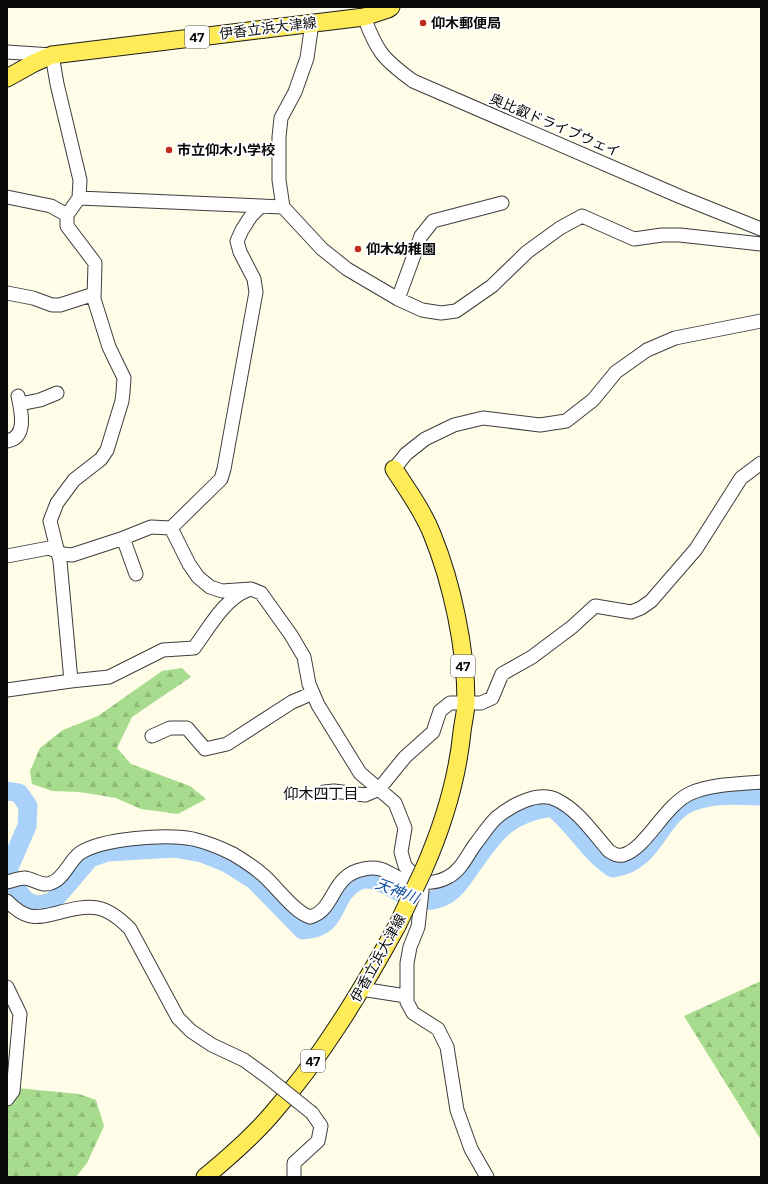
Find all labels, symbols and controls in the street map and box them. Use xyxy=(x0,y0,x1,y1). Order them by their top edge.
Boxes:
street label: 伊香立浜大津線 xyxy=(218,14,318,43)
place label: 仰木郵便局 xyxy=(431,15,501,32)
marker: 仰木郵便局 xyxy=(418,18,428,28)
road number: 47 xyxy=(185,26,209,48)
street label: 奥比叡ドライブウェイ xyxy=(487,90,623,161)
place label: 市立仰木小学校 xyxy=(177,142,275,159)
marker: 市立仰木小学校 xyxy=(164,145,174,155)
place label: 仰木幼稚園 xyxy=(366,241,436,258)
marker: 仰木幼稚園 xyxy=(353,244,363,254)
road number: 47 xyxy=(451,655,475,677)
district label: 仰木四丁目 xyxy=(282,785,359,803)
water label: 天神川 xyxy=(373,875,423,908)
street label: 伊香立浜大津線 xyxy=(347,911,410,1005)
road number: 47 xyxy=(301,1050,325,1072)

